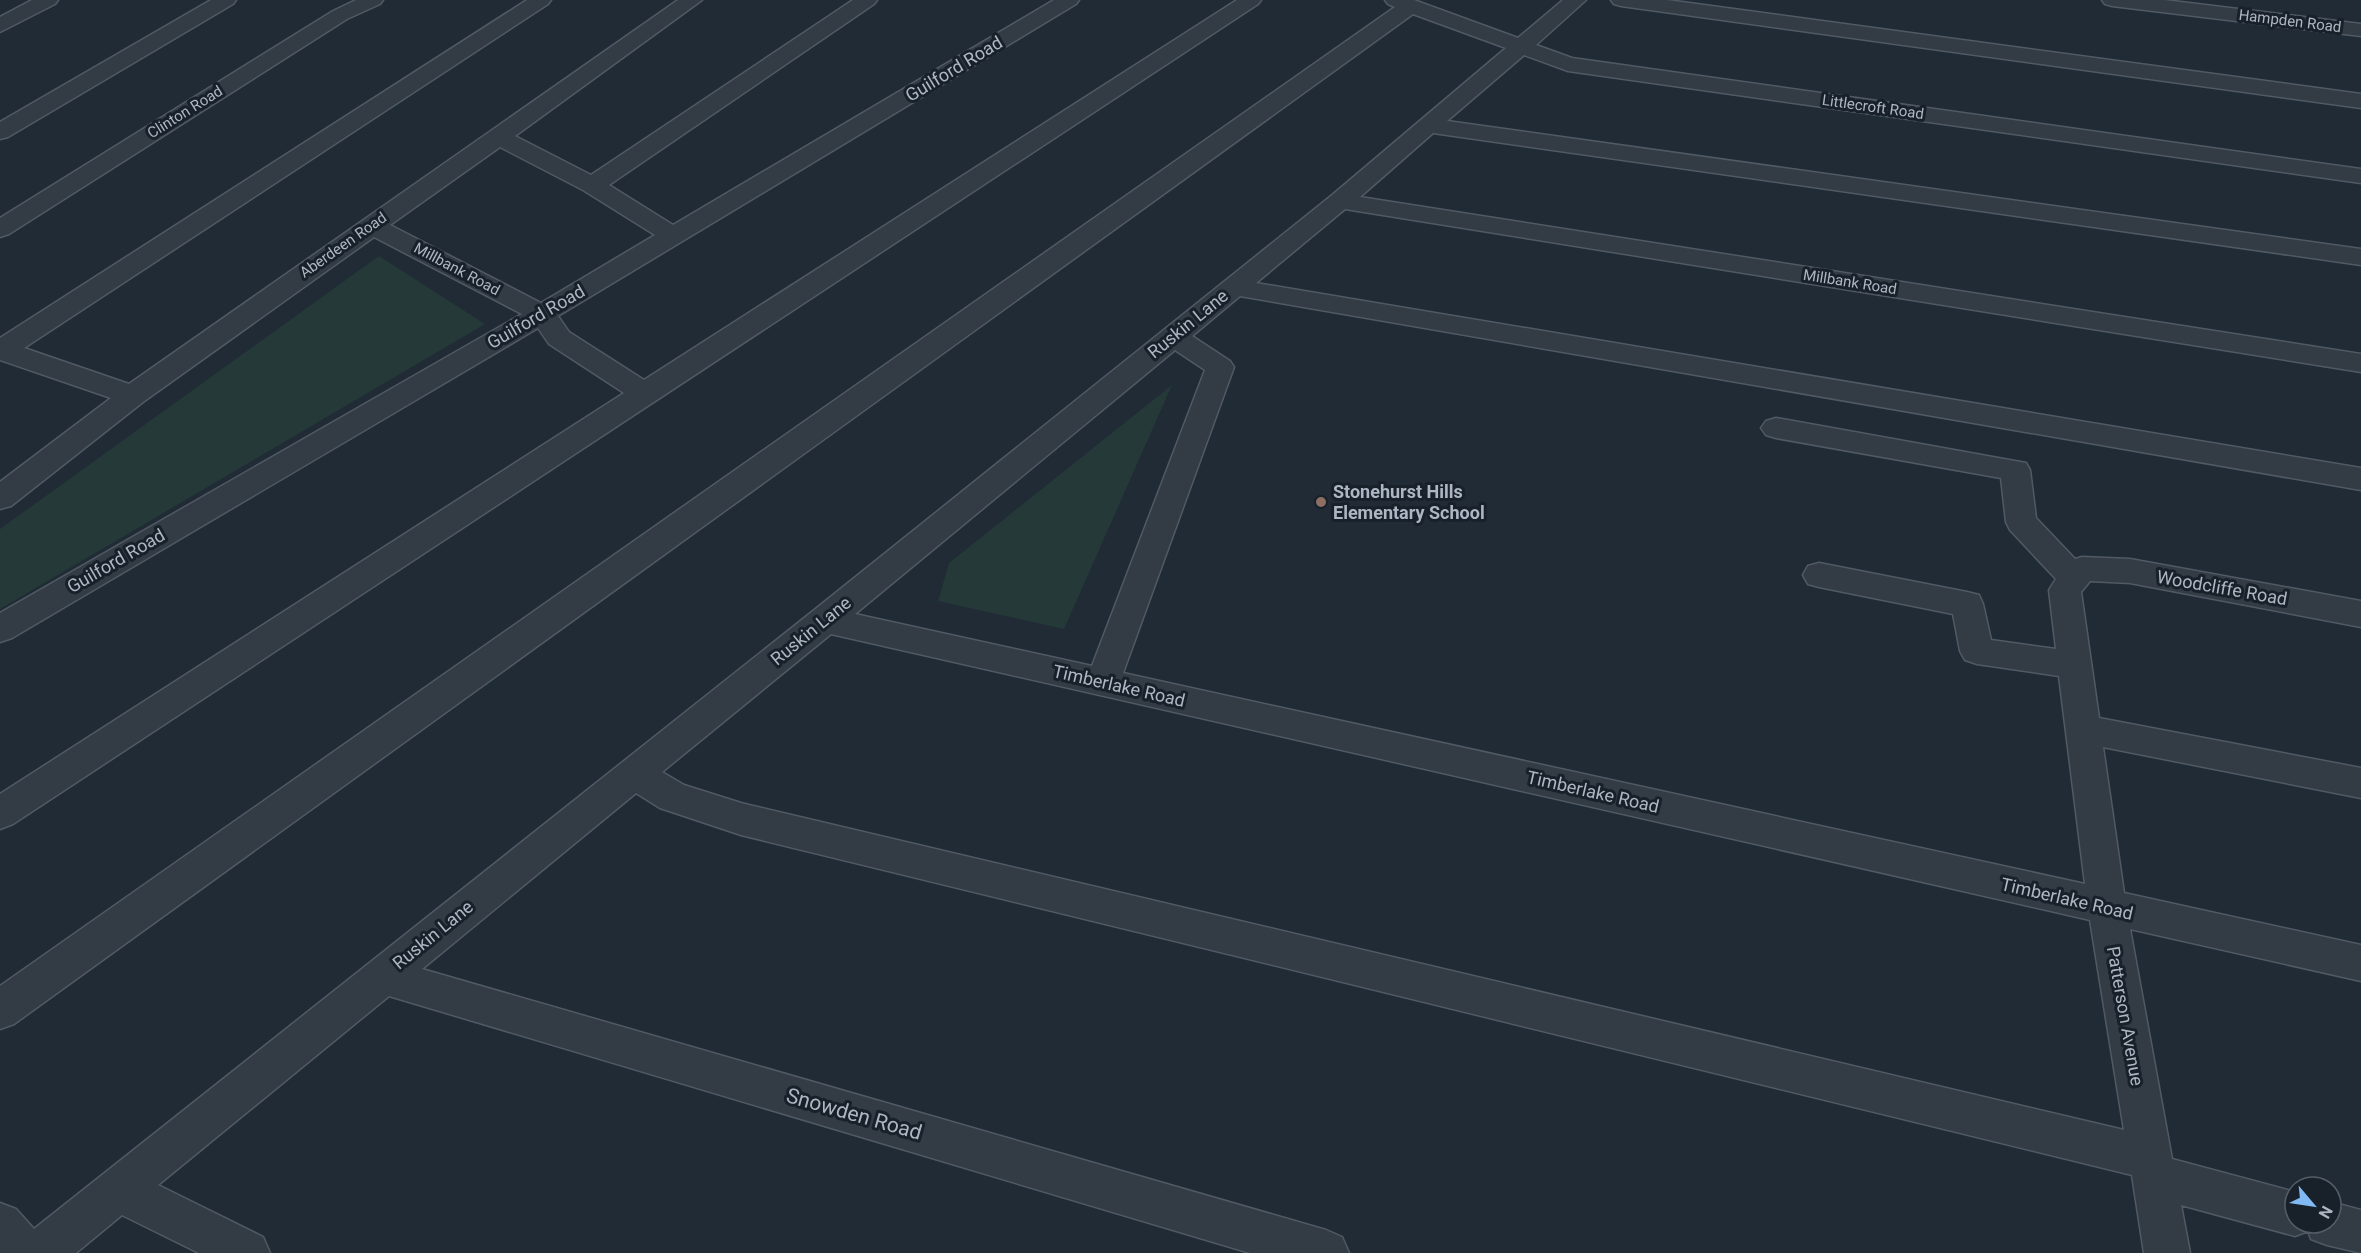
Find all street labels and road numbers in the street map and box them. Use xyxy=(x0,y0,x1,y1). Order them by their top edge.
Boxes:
street label: Hampden Road xyxy=(2238,6,2342,36)
street label: Guilford Road xyxy=(901,31,1006,106)
street label: Clinton Road xyxy=(144,82,226,142)
street label: Littlecroft Road xyxy=(1821,91,1925,123)
street label: Aberdeen Road xyxy=(296,208,390,282)
street label: Millbank Road xyxy=(411,239,503,299)
street label: Millbank Road xyxy=(1802,266,1898,298)
street label: Guilford Road xyxy=(483,280,588,353)
street label: Ruskin Lane xyxy=(1143,285,1232,362)
street label: Guilford Road xyxy=(63,524,168,597)
street label: Woodcliffe Road xyxy=(2155,566,2289,609)
street label: Ruskin Lane xyxy=(766,592,855,669)
street label: Timberlake Road xyxy=(1051,660,1187,711)
street label: Timberlake Road xyxy=(1525,766,1661,817)
street label: Timberlake Road xyxy=(1999,873,2135,924)
street label: Ruskin Lane xyxy=(388,896,477,973)
street label: Patterson Avenue xyxy=(2103,945,2148,1087)
street label: Snowden Road xyxy=(784,1083,924,1145)

